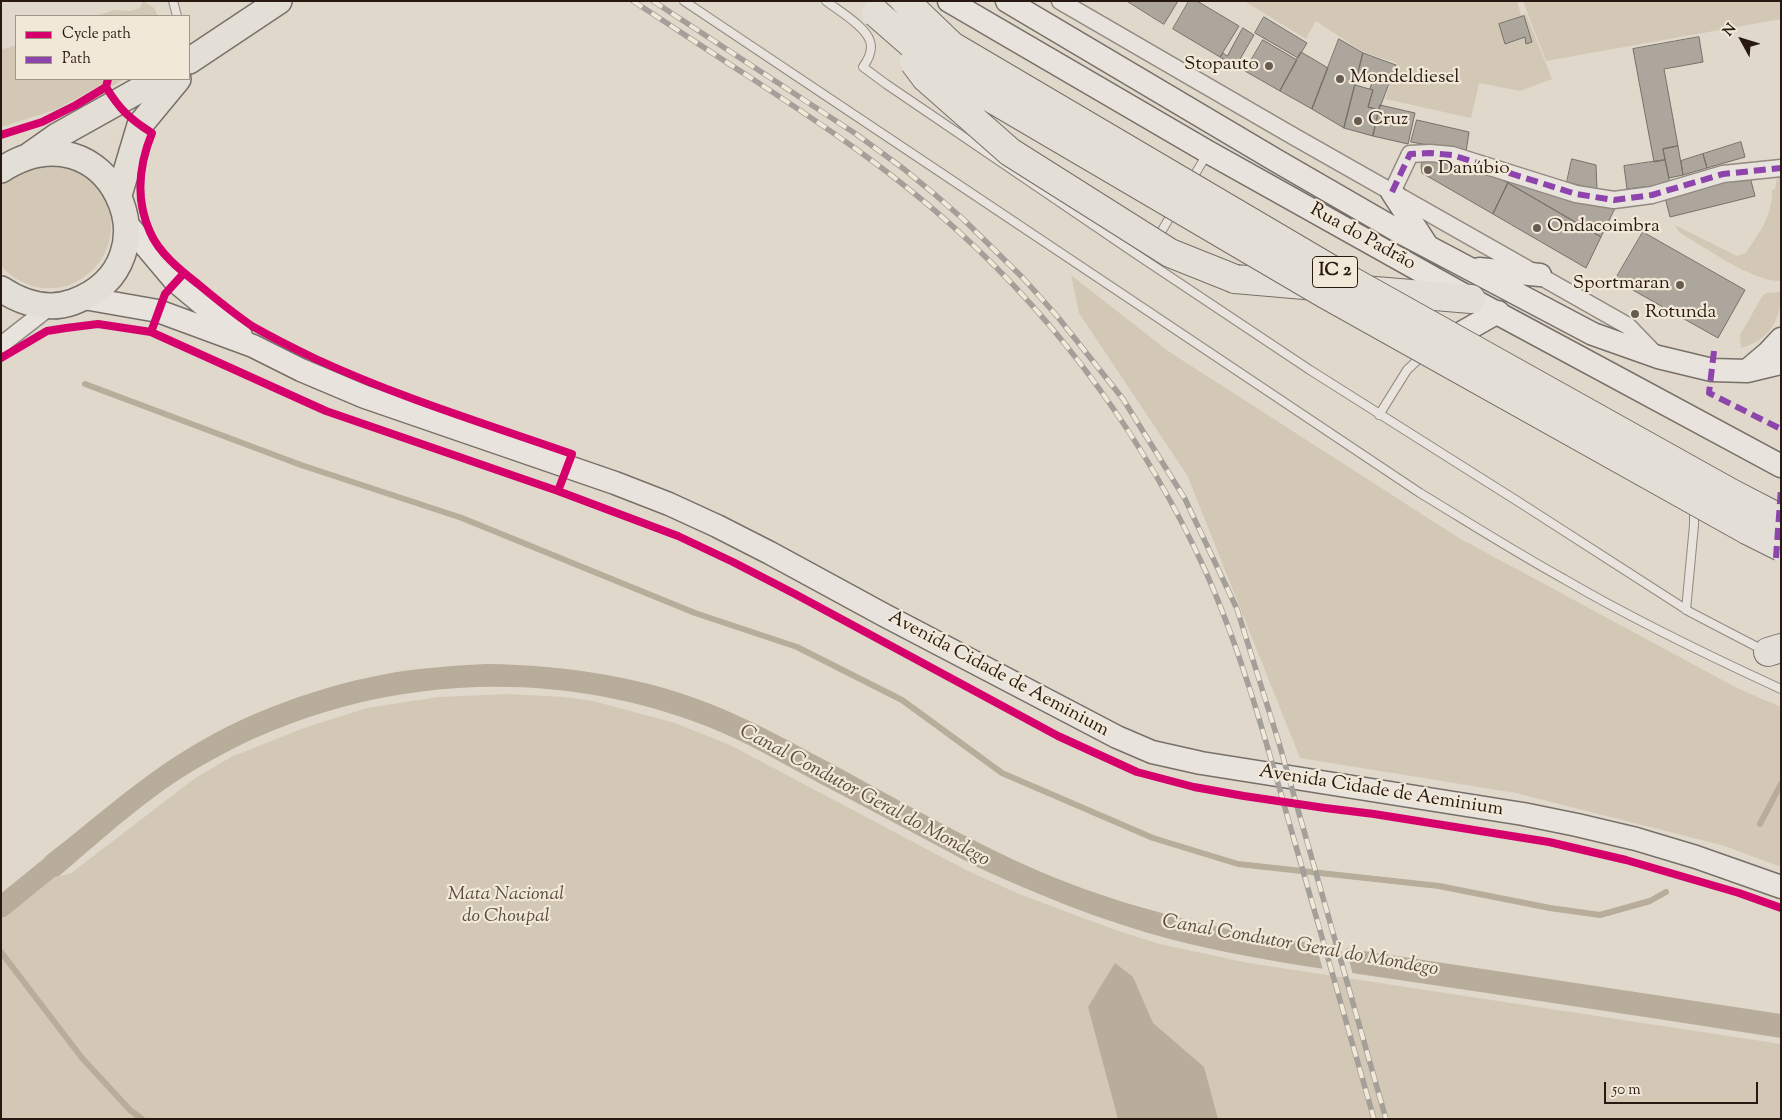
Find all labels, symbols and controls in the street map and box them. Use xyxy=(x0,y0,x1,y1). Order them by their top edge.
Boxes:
legend xyxy=(15,15,190,80)
north arrow xyxy=(1717,15,1767,65)
text: N xyxy=(1719,20,1742,41)
text: Cycle path xyxy=(62,24,131,45)
text: Path xyxy=(62,49,91,70)
place label: Stopauto xyxy=(1184,55,1259,77)
marker: Stopauto xyxy=(1263,60,1275,72)
place label: Mondeldiesel xyxy=(1350,68,1459,90)
marker: Mondeldiesel xyxy=(1334,73,1346,85)
place label: Cruz xyxy=(1368,110,1408,132)
marker: Cruz xyxy=(1352,115,1364,127)
place label: Danúbio xyxy=(1438,159,1510,181)
marker: Danúbio xyxy=(1422,164,1434,176)
street label: Rua do Padrão xyxy=(1305,200,1419,276)
place label: Ondacoimbra xyxy=(1547,217,1660,239)
marker: Ondacoimbra xyxy=(1531,222,1543,234)
road number: IC 2 xyxy=(1312,256,1358,288)
place label: Sportmaran xyxy=(1573,274,1670,296)
marker: Sportmaran xyxy=(1674,279,1686,291)
place label: Rotunda xyxy=(1645,303,1716,325)
marker: Rotunda xyxy=(1629,308,1641,320)
street label: Avenida Cidade de Aeminium xyxy=(884,607,1112,743)
water label: Canal Condutor Geral do Mondego xyxy=(735,721,993,873)
street label: Avenida Cidade de Aeminium xyxy=(1257,761,1505,823)
park label: Mata Nacional do Choupal xyxy=(448,885,564,929)
water label: Canal Condutor Geral do Mondego xyxy=(1160,911,1440,983)
scale bar xyxy=(1607,1072,1761,1104)
text: 50 m xyxy=(1612,1080,1641,1101)

